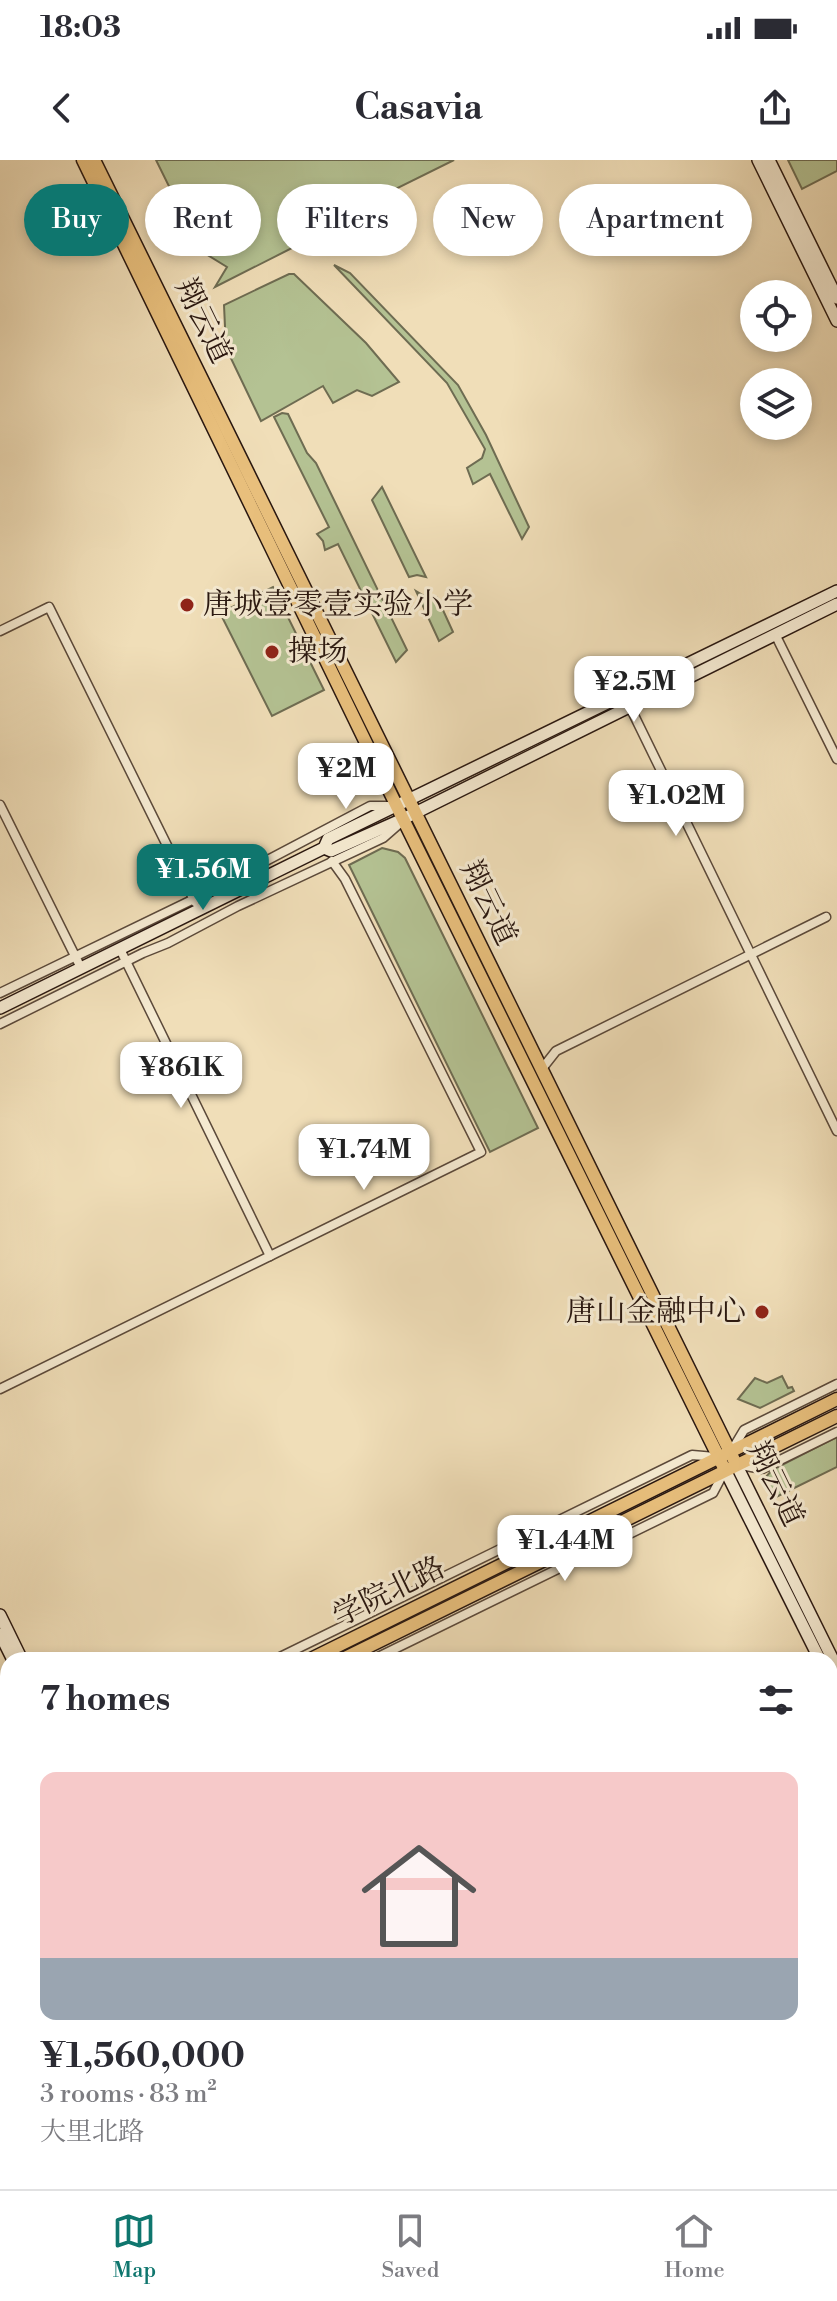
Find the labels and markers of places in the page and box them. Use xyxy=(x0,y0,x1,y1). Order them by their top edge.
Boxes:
place label: 唐城壹零壹实验小学 xyxy=(203,586,473,624)
marker: 唐城壹零壹实验小学 xyxy=(178,596,196,614)
place label: 操场 xyxy=(288,633,348,671)
marker: 操场 xyxy=(263,643,281,661)
pin: ¥2.5M xyxy=(578,656,690,724)
pin: ¥2M xyxy=(307,743,385,811)
pin: ¥1.02M xyxy=(611,770,741,838)
pin: ¥1.56M xyxy=(138,844,268,912)
pin: ¥861K xyxy=(125,1042,237,1110)
pin: ¥1.74M xyxy=(299,1124,429,1192)
place label: 唐山金融中心 xyxy=(566,1293,746,1331)
marker: 唐山金融中心 xyxy=(753,1303,771,1321)
pin: ¥1.44M xyxy=(500,1515,630,1583)

